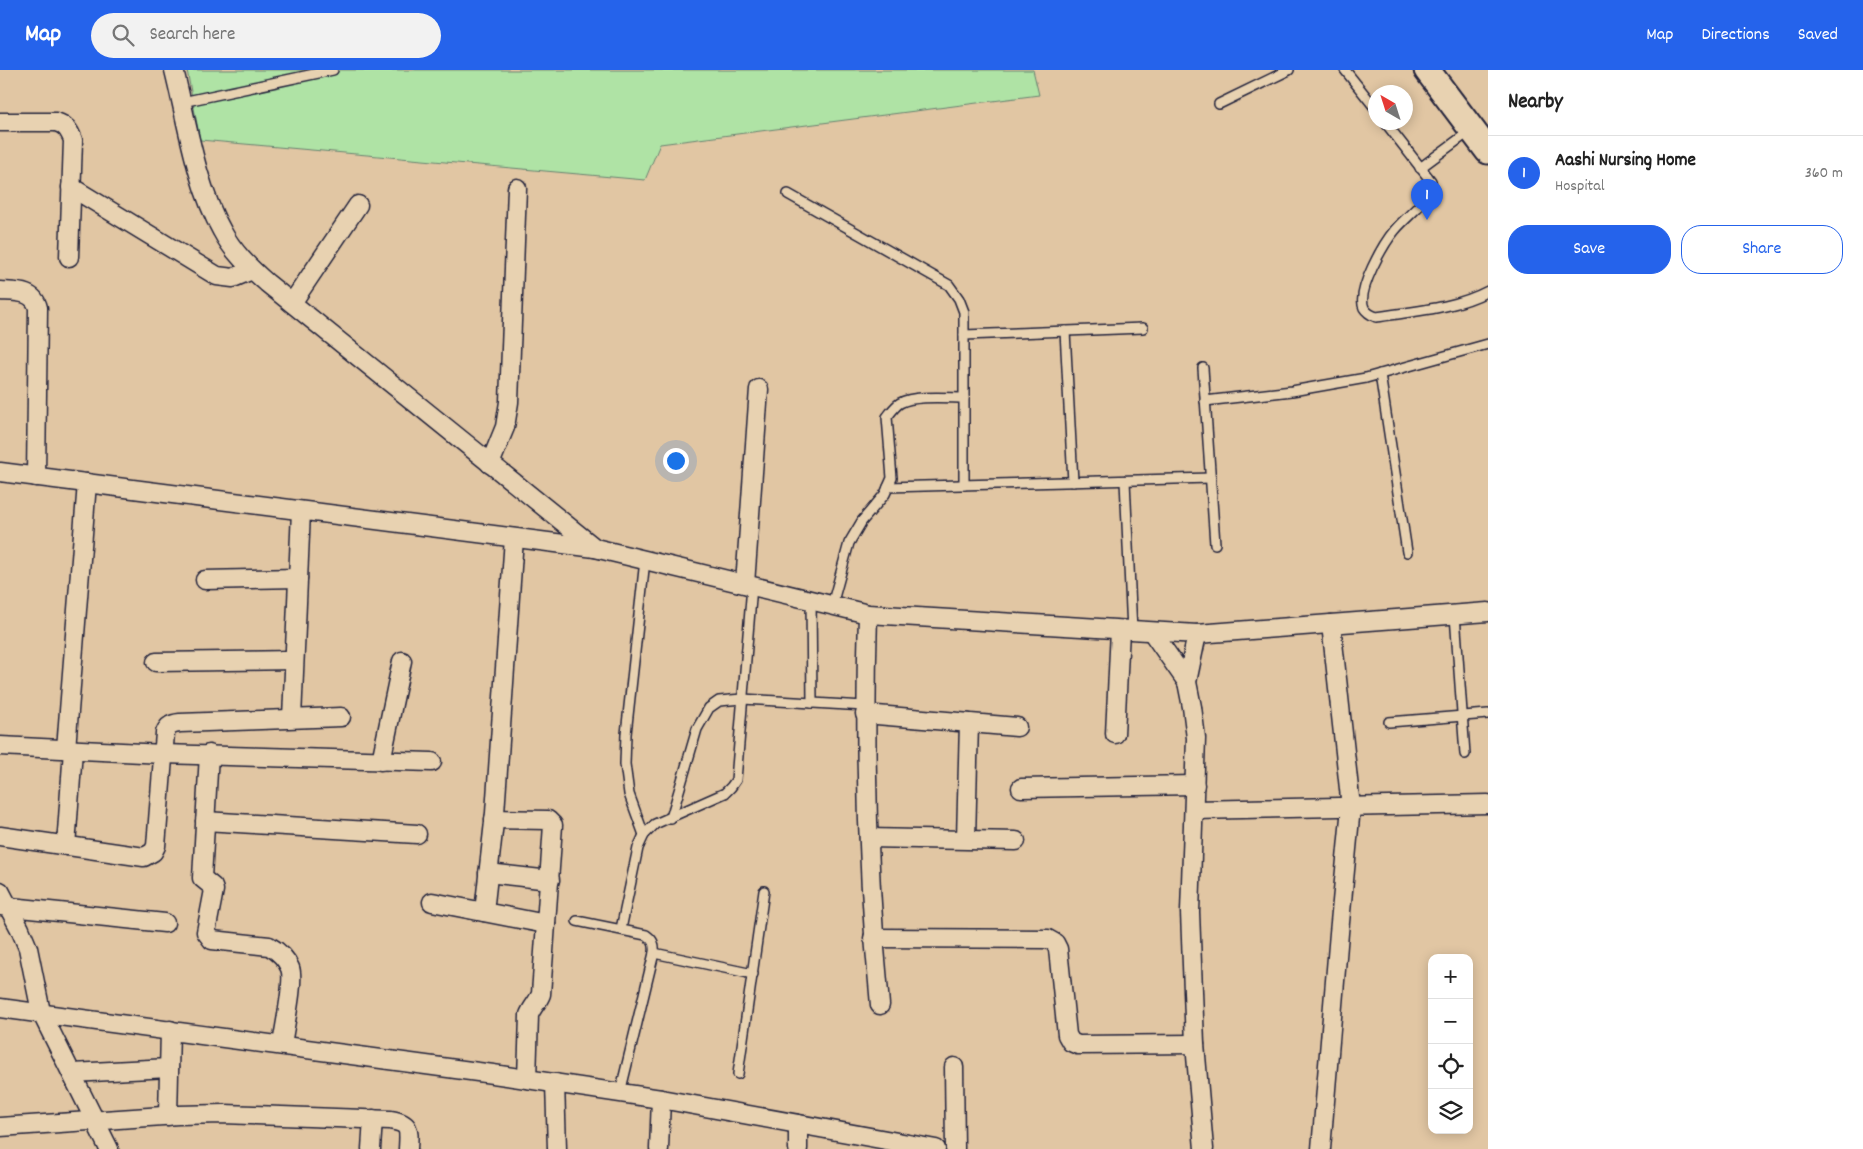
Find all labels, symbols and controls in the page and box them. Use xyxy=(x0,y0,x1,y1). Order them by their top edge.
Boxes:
search box xyxy=(91,13,441,58)
text: Map xyxy=(25,18,61,52)
icon: search xyxy=(109,21,137,49)
text: Search here xyxy=(149,22,235,49)
text: Map xyxy=(1646,23,1673,48)
text: Directions xyxy=(1701,23,1770,48)
text: Saved xyxy=(1798,23,1838,48)
north arrow xyxy=(1368,85,1413,130)
text: Nearby xyxy=(1508,88,1563,118)
text: Aashi Nursing Home xyxy=(1555,148,1696,175)
text: 1 xyxy=(1522,162,1526,185)
text: 360 m xyxy=(1805,162,1843,185)
text: Hospital xyxy=(1555,175,1605,198)
pin: 1 xyxy=(1411,179,1443,220)
button: Save xyxy=(1508,225,1671,274)
button: Share xyxy=(1681,225,1843,274)
your location xyxy=(663,448,689,474)
map controls xyxy=(1428,954,1473,1134)
button: + xyxy=(1428,954,1473,999)
button: − xyxy=(1428,999,1473,1044)
button: locate xyxy=(1428,1044,1473,1089)
button: layers xyxy=(1428,1089,1473,1134)

